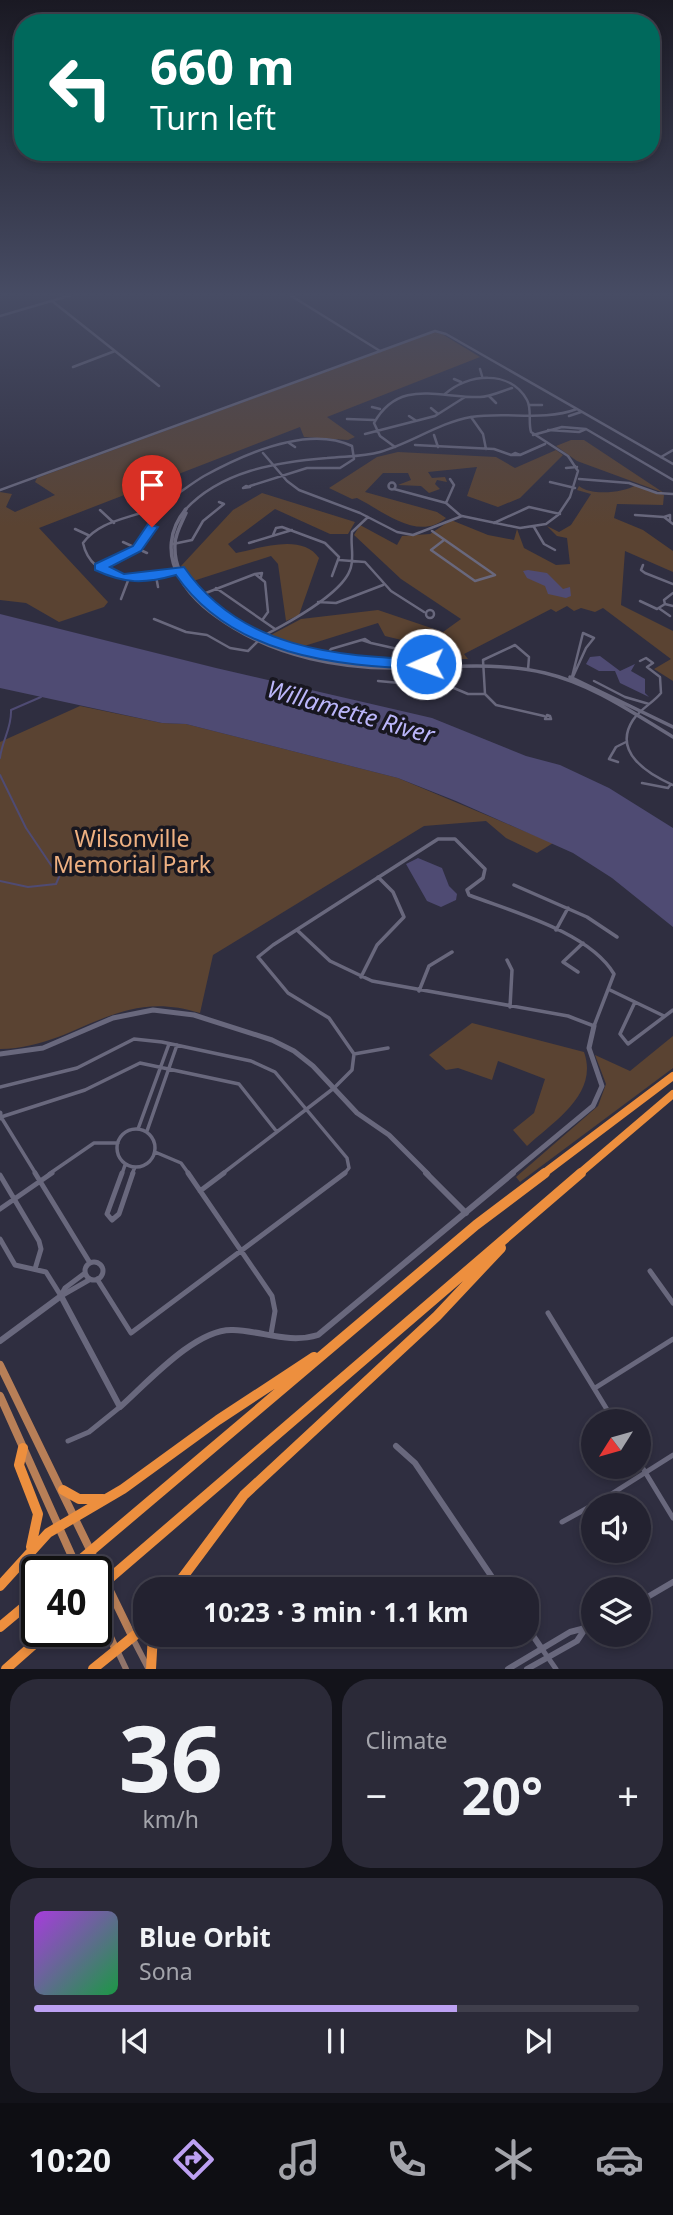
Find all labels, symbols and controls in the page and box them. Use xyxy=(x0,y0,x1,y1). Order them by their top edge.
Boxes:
text: 660 m xyxy=(150,33,295,99)
icon: left xyxy=(35,42,126,133)
text: Turn left xyxy=(150,96,276,139)
pin xyxy=(122,455,182,527)
icon: arrive xyxy=(133,466,171,504)
position arrow xyxy=(389,627,463,701)
water label: Willamette River xyxy=(264,671,440,751)
park label: Wilsonville Memorial Park xyxy=(53,822,212,880)
north arrow xyxy=(581,1409,651,1479)
map controls xyxy=(581,1409,651,1647)
button: sound xyxy=(581,1493,651,1563)
speed limit sign: 40 xyxy=(21,1556,112,1647)
button: layers xyxy=(581,1577,651,1647)
text: 10:23 · 3 min · 1.1 km xyxy=(203,1594,469,1630)
text: 36 xyxy=(119,1695,223,1819)
text: Climate xyxy=(366,1724,448,1756)
text: 20° xyxy=(461,1759,543,1830)
text: − xyxy=(366,1769,387,1821)
text: + xyxy=(617,1769,639,1821)
text: km/h xyxy=(142,1803,199,1835)
text: Blue Orbit xyxy=(139,1919,271,1955)
text: Sona xyxy=(139,1955,193,1987)
icon: previous xyxy=(116,2022,154,2060)
icon: pause xyxy=(317,2022,355,2060)
icon: next xyxy=(519,2022,557,2060)
icon: directions xyxy=(169,2135,218,2184)
icon: music xyxy=(275,2135,324,2184)
icon: phone xyxy=(382,2135,431,2184)
icon: climate xyxy=(489,2135,538,2184)
icon: car xyxy=(595,2135,644,2184)
text: 10:20 xyxy=(29,2138,111,2181)

